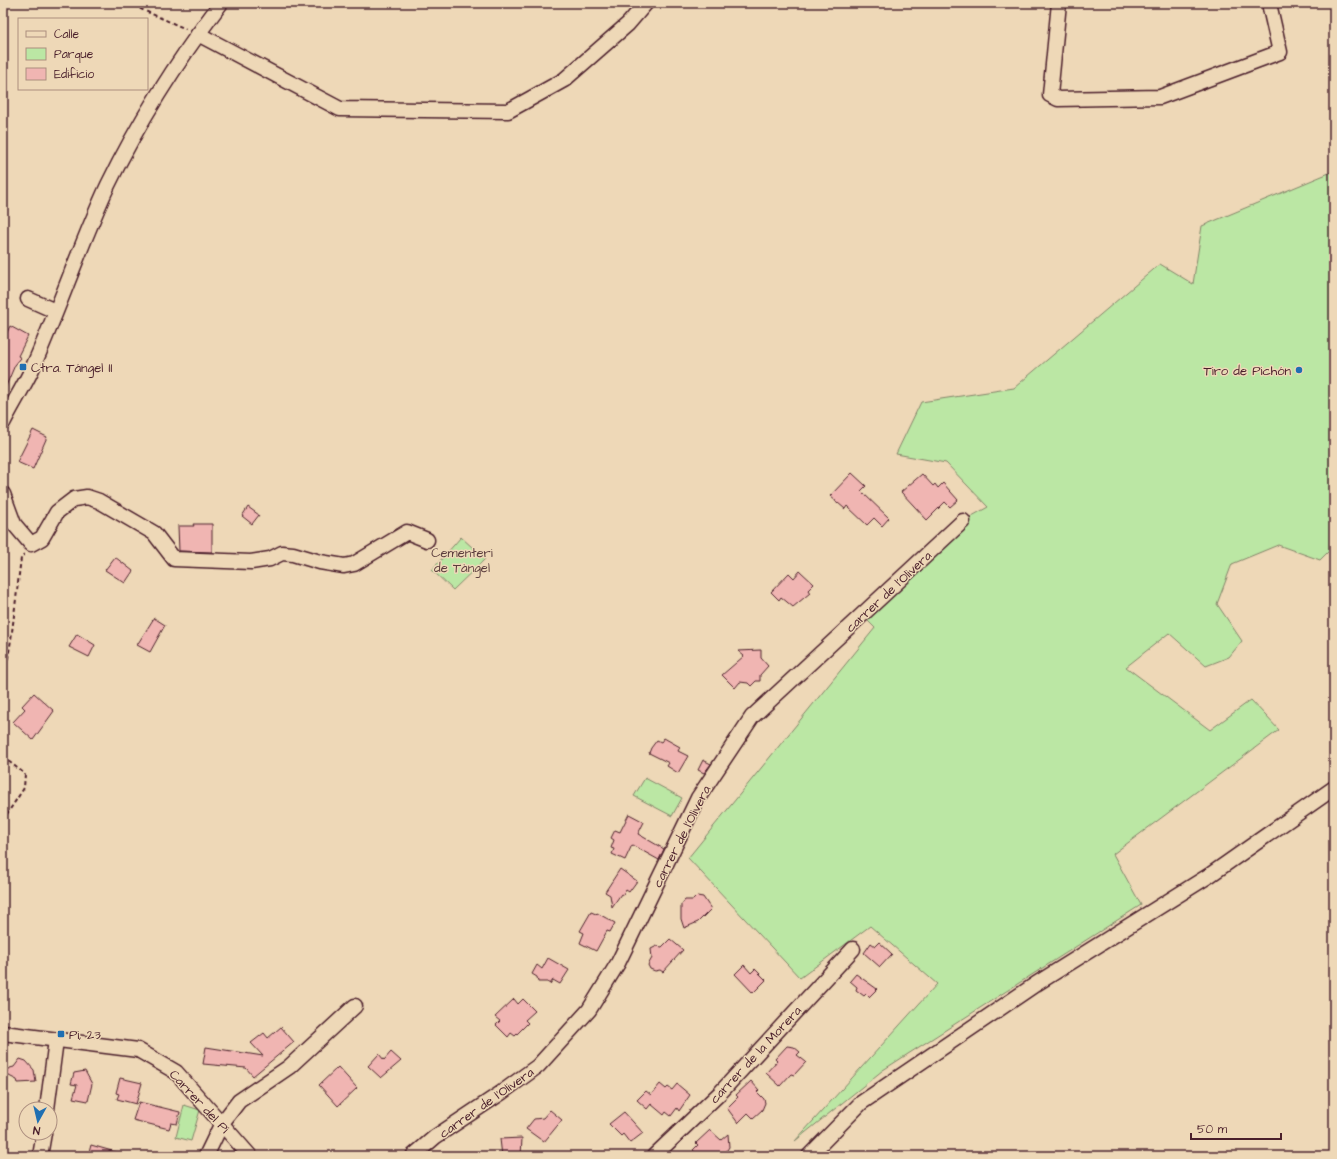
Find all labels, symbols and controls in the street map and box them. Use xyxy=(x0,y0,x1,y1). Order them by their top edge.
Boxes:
legend xyxy=(18,18,148,90)
text: Calle xyxy=(54,26,79,43)
text: Parque xyxy=(54,46,94,63)
text: Edificio xyxy=(54,66,94,83)
place label: Ctra. Tángel II xyxy=(31,359,112,378)
marker: Ctra. Tángel II xyxy=(18,362,28,372)
place label: Tiro de Pichón xyxy=(1204,362,1291,380)
marker: Tiro de Pichón xyxy=(1294,365,1304,375)
park label: Cementeri de Tàngel xyxy=(431,544,493,578)
street label: carrer de l'Olivera xyxy=(842,547,936,636)
street label: carrer de l'Olivera xyxy=(648,782,715,890)
street label: carrer de la Morera xyxy=(706,1002,806,1107)
place label: Pi, 23 xyxy=(69,1026,101,1044)
marker: Pi, 23 xyxy=(56,1029,66,1039)
street label: carrer de l'Olivera xyxy=(436,1063,538,1142)
street label: Carrer del Pi xyxy=(165,1066,233,1137)
north arrow xyxy=(18,1101,58,1141)
scale bar xyxy=(1191,1115,1281,1141)
text: 50 m xyxy=(1197,1121,1228,1138)
text: N xyxy=(32,1122,41,1138)

